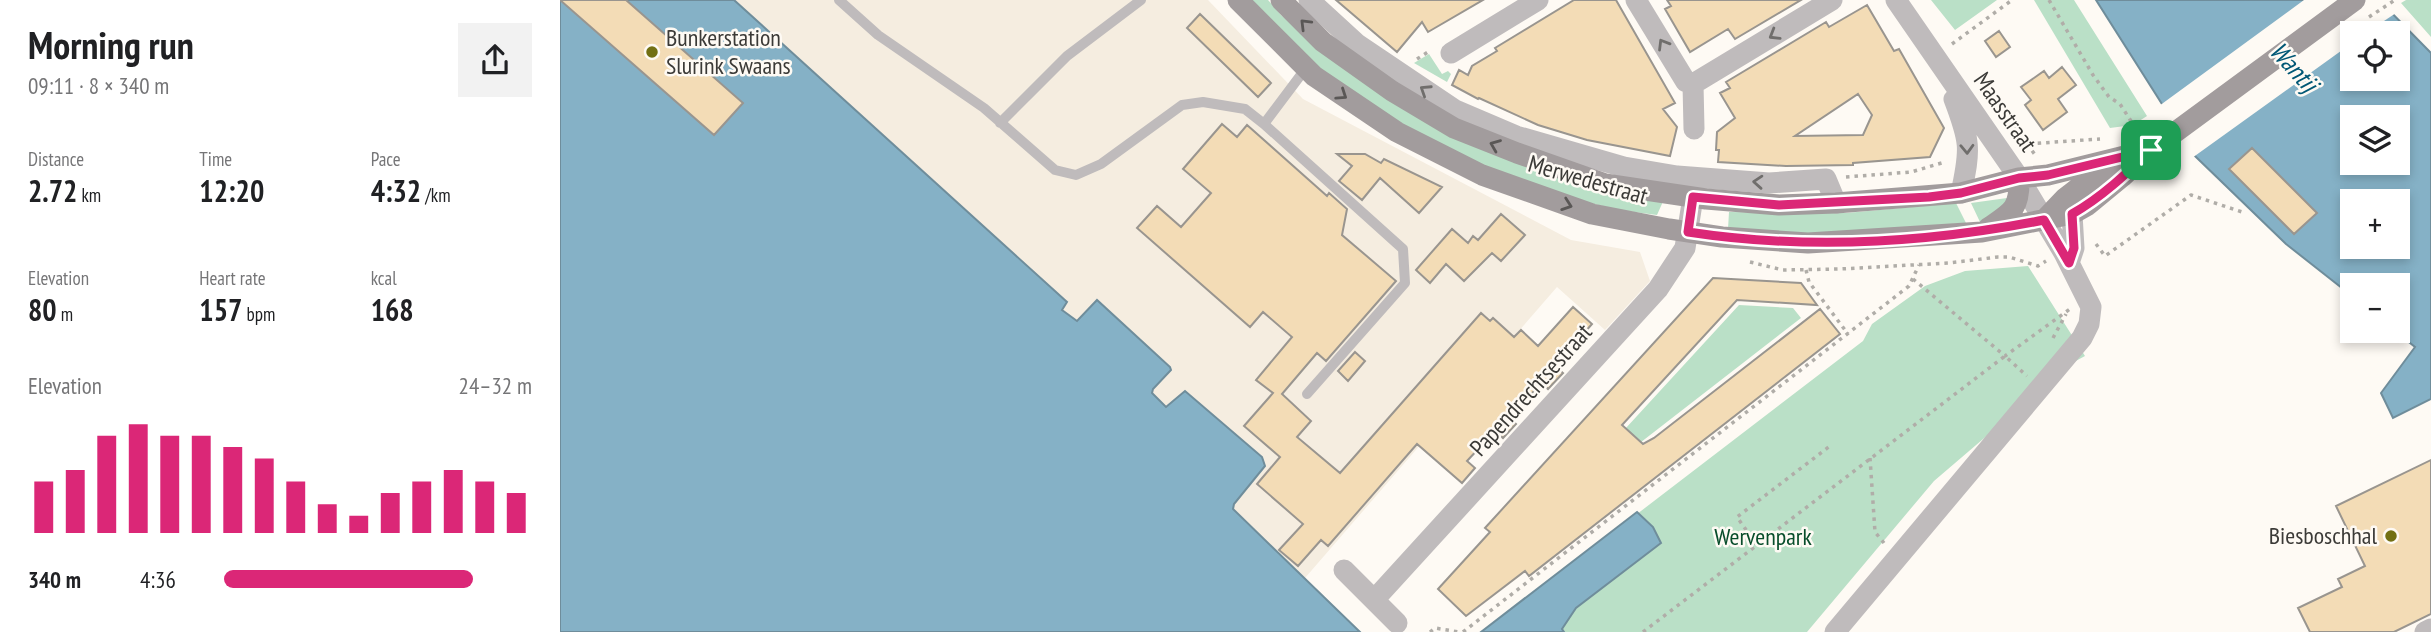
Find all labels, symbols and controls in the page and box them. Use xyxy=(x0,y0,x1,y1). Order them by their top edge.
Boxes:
one-way arrow xyxy=(1300,19,1313,32)
text: Morning run xyxy=(28,20,194,69)
map controls xyxy=(2340,21,2410,343)
button: locate xyxy=(2340,21,2410,91)
place label: Bunkerstation Slurink Swaans xyxy=(666,22,791,81)
button: share xyxy=(458,23,532,97)
one-way arrow xyxy=(1768,27,1781,40)
water label: Wantij xyxy=(2263,35,2328,101)
one-way arrow xyxy=(1658,38,1671,51)
marker: Bunkerstation Slurink Swaans xyxy=(644,44,660,60)
street label: Maasstraat xyxy=(1967,66,2044,158)
text: 09:11 · 8 × 340 m xyxy=(28,71,169,100)
one-way arrow xyxy=(1419,85,1432,98)
one-way arrow xyxy=(1334,87,1347,99)
button: layers xyxy=(2340,105,2410,175)
pin xyxy=(2121,120,2181,180)
icon: arrive xyxy=(2132,131,2170,169)
one-way arrow xyxy=(1490,139,1502,153)
one-way arrow xyxy=(1960,144,1975,155)
text: Distance xyxy=(28,147,84,171)
text: Time xyxy=(199,147,232,171)
text: Pace xyxy=(371,147,401,171)
street label: Merwedestraat xyxy=(1525,148,1652,211)
text: 2.72 xyxy=(28,171,77,210)
text: 12:20 xyxy=(199,171,264,210)
text: 4:32 xyxy=(371,171,421,210)
one-way arrow xyxy=(1752,175,1763,190)
text: km xyxy=(77,183,101,207)
text: /km xyxy=(421,183,451,207)
button: + xyxy=(2340,189,2410,259)
one-way arrow xyxy=(1561,197,1573,211)
text: Elevation xyxy=(28,266,89,290)
text: Heart rate xyxy=(199,266,266,290)
text: kcal xyxy=(371,266,397,290)
button: − xyxy=(2340,273,2410,343)
text: 80 xyxy=(28,290,57,329)
text: 157 xyxy=(199,290,242,329)
text: 168 xyxy=(371,290,414,329)
text: m xyxy=(57,302,73,326)
text: bpm xyxy=(242,302,275,326)
street label: Papendrechtsestraat xyxy=(1463,317,1599,463)
text: Elevation xyxy=(28,371,102,400)
text: 24–32 m xyxy=(459,371,532,400)
place label: Biesboschhal xyxy=(2269,520,2377,551)
park label: Wervenpark xyxy=(1714,521,1812,552)
marker: Biesboschhal xyxy=(2383,528,2399,544)
text: 340 m xyxy=(28,565,81,594)
text: 4:36 xyxy=(140,565,176,594)

